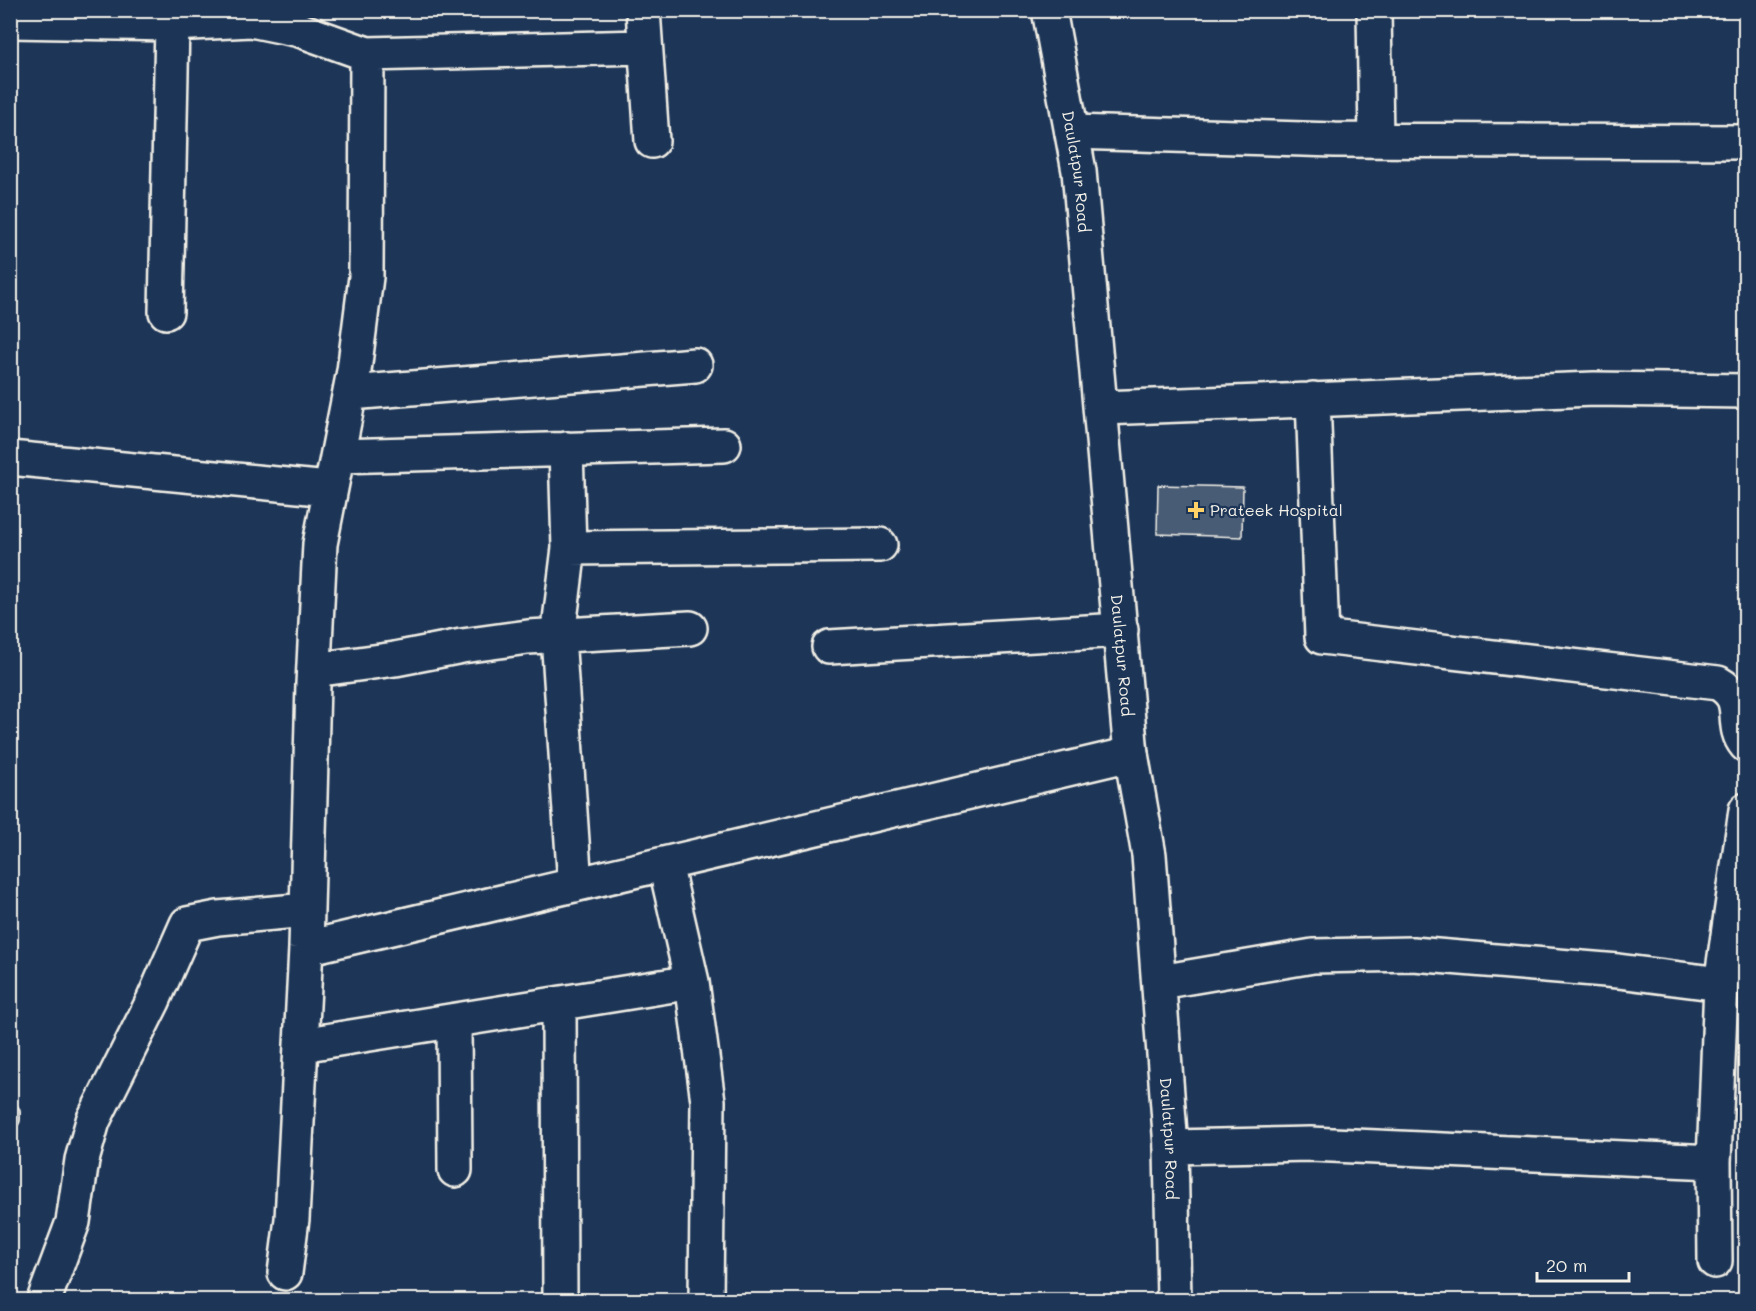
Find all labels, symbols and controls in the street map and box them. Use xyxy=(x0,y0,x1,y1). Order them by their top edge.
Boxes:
street label: Daulatpur Road xyxy=(1058,109,1095,233)
place label: Prateek Hospital xyxy=(1210,499,1343,520)
marker: Prateek Hospital xyxy=(1187,501,1205,519)
street label: Daulatpur Road xyxy=(1107,593,1139,717)
street label: Daulatpur Road xyxy=(1156,1077,1183,1200)
scale bar xyxy=(1537,1245,1628,1283)
text: 20 m xyxy=(1546,1253,1587,1277)

